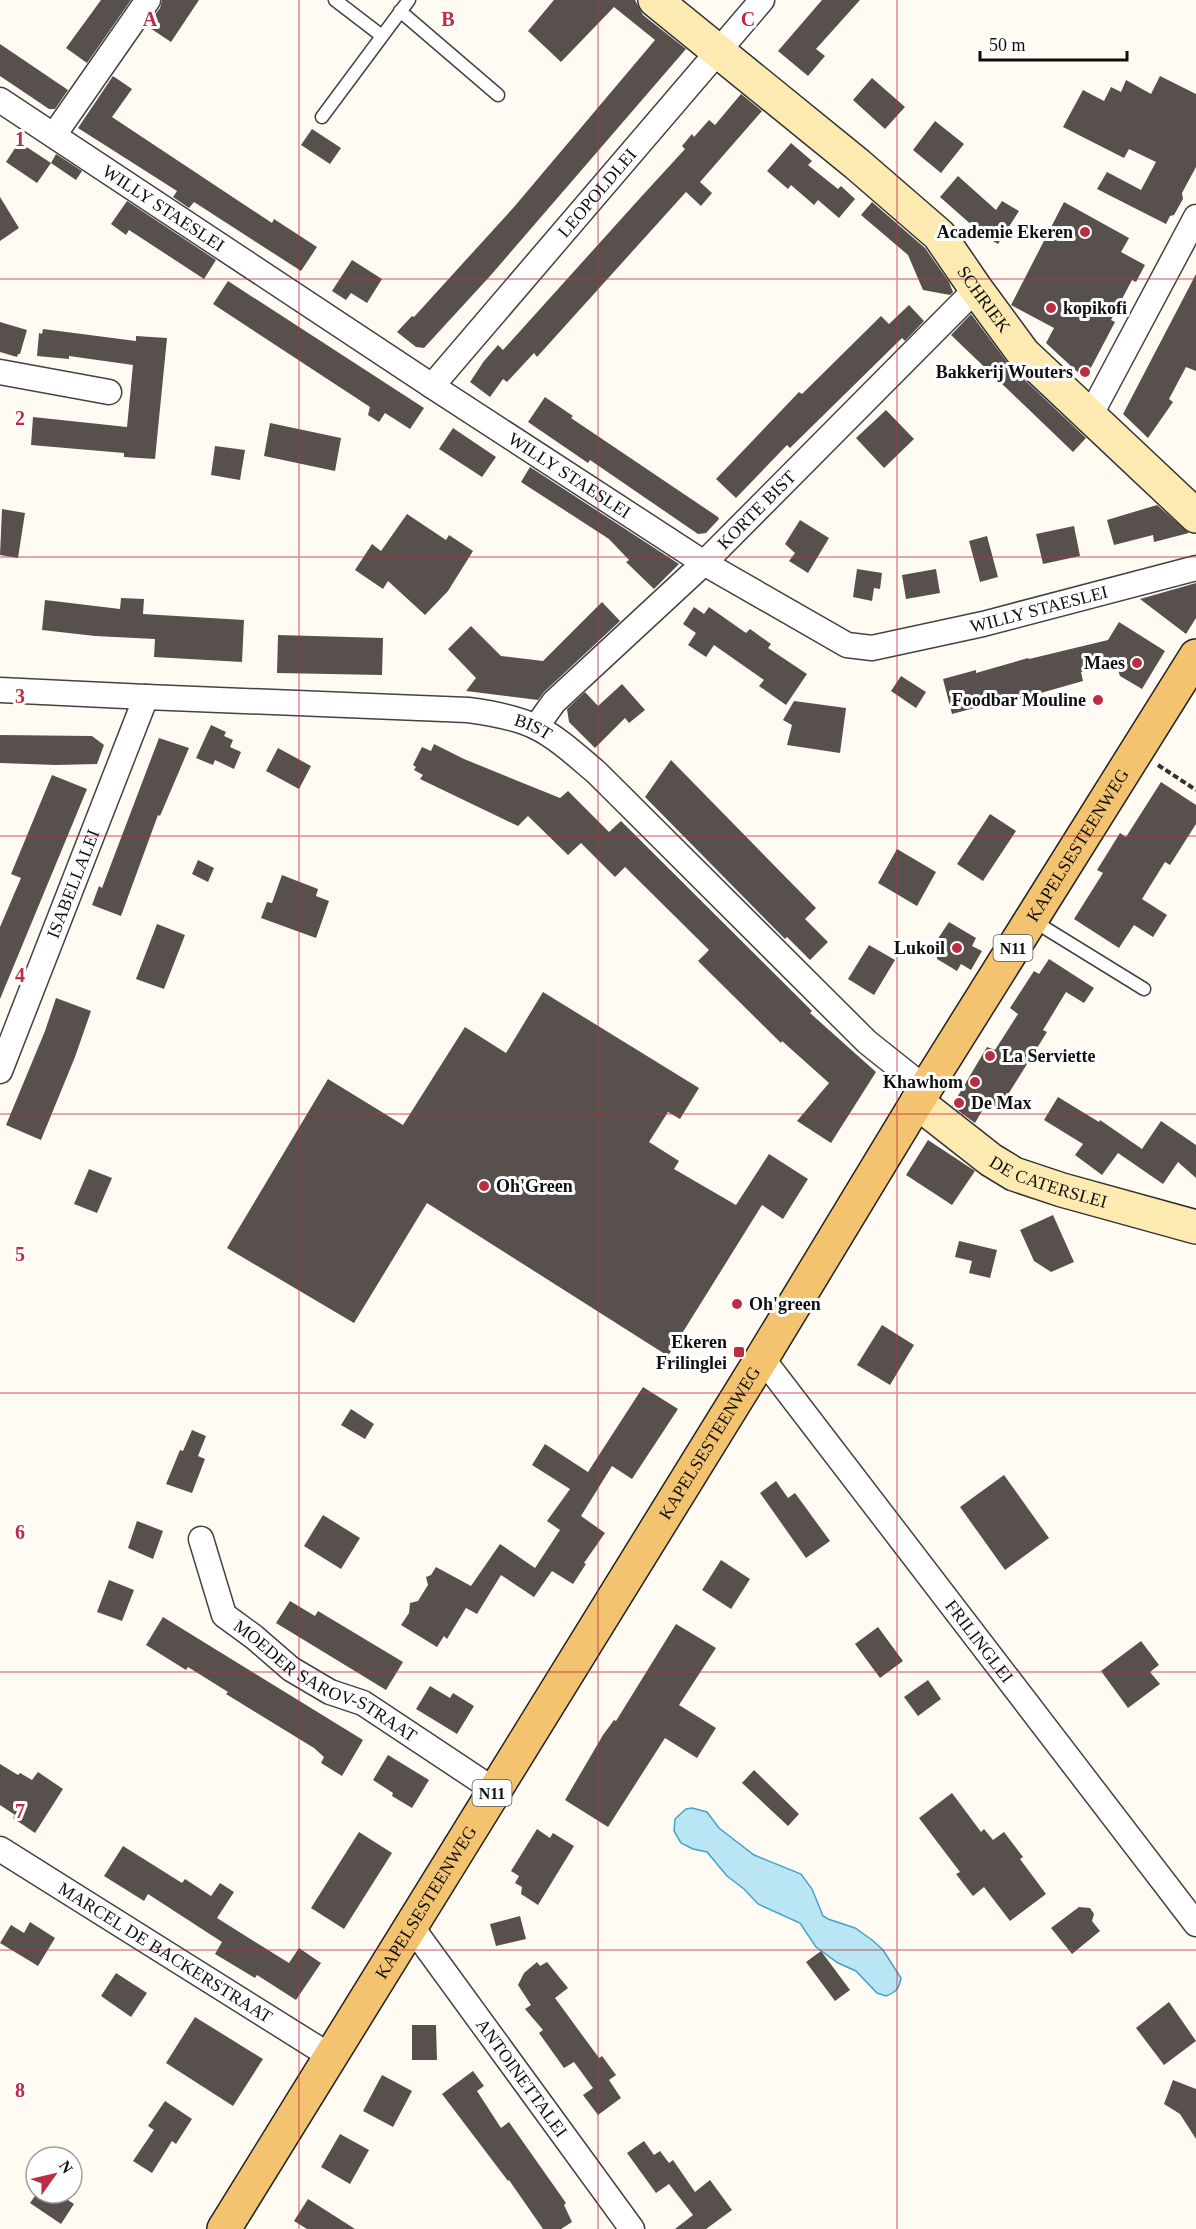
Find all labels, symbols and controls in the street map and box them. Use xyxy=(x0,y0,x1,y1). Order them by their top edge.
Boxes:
text: A xyxy=(143,8,158,30)
text: B xyxy=(441,8,455,30)
text: C xyxy=(741,8,755,30)
scale bar xyxy=(980,24,1127,62)
text: 50 m xyxy=(989,35,1026,55)
text: 1 xyxy=(15,128,25,150)
street label: LEOPOLDLEI xyxy=(554,145,640,241)
street label: WILLY STAESLEI xyxy=(99,161,228,256)
place label: Academie Ekeren xyxy=(937,222,1073,242)
marker: Academie Ekeren xyxy=(1078,225,1092,239)
street label: SCHRIEK xyxy=(953,262,1014,336)
place label: kopikofi xyxy=(1063,298,1127,318)
marker: kopikofi xyxy=(1044,301,1058,315)
place label: Bakkerij Wouters xyxy=(936,362,1073,382)
marker: Bakkerij Wouters xyxy=(1078,365,1092,379)
text: 2 xyxy=(15,407,25,429)
street label: WILLY STAESLEI xyxy=(505,428,634,522)
street label: KORTE BIST xyxy=(713,467,800,553)
street label: WILLY STAESLEI xyxy=(968,582,1110,637)
place label: Maes xyxy=(1084,653,1125,673)
marker: Maes xyxy=(1130,656,1144,670)
text: 3 xyxy=(15,685,25,707)
place label: Foodbar Mouline xyxy=(952,690,1086,710)
marker: Foodbar Mouline xyxy=(1091,693,1105,707)
street label: BIST xyxy=(512,710,556,744)
street label: KAPELSESTEENWEG xyxy=(1023,765,1133,925)
street label: ISABELLALEI xyxy=(43,827,103,941)
road number: N11 xyxy=(994,935,1032,961)
place label: Lukoil xyxy=(894,938,945,958)
marker: Lukoil xyxy=(950,941,964,955)
text: 4 xyxy=(15,964,25,986)
place label: La Serviette xyxy=(1002,1046,1095,1066)
marker: La Serviette xyxy=(983,1049,997,1063)
place label: Khawhom xyxy=(883,1072,963,1092)
marker: Khawhom xyxy=(968,1075,982,1089)
place label: De Max xyxy=(971,1093,1031,1113)
marker: De Max xyxy=(952,1096,966,1110)
street label: DE CATERSLEI xyxy=(986,1152,1109,1212)
place label: Oh'Green xyxy=(496,1176,573,1196)
marker: Oh'Green xyxy=(477,1179,491,1193)
text: 5 xyxy=(15,1243,25,1265)
place label: Oh'green xyxy=(749,1294,821,1314)
marker: Oh'green xyxy=(730,1297,744,1311)
place label: Ekeren Frilinglei xyxy=(656,1332,727,1373)
marker: Ekeren Frilinglei xyxy=(732,1345,746,1359)
street label: KAPELSESTEENWEG xyxy=(655,1363,764,1523)
text: 6 xyxy=(15,1521,25,1543)
street label: FRILINGLEI xyxy=(941,1596,1017,1687)
street label: MOEDER SAROV-STRAAT xyxy=(230,1616,421,1746)
road number: N11 xyxy=(472,1780,512,1806)
text: 7 xyxy=(15,1800,25,1822)
street label: KAPELSESTEENWEG xyxy=(371,1822,481,1982)
street label: MARCEL DE BACKERSTRAAT xyxy=(55,1878,276,2027)
street label: ANTOINETTALEI xyxy=(472,2015,571,2141)
text: 8 xyxy=(15,2079,25,2101)
north arrow xyxy=(24,2145,84,2205)
text: N xyxy=(56,2157,77,2177)

